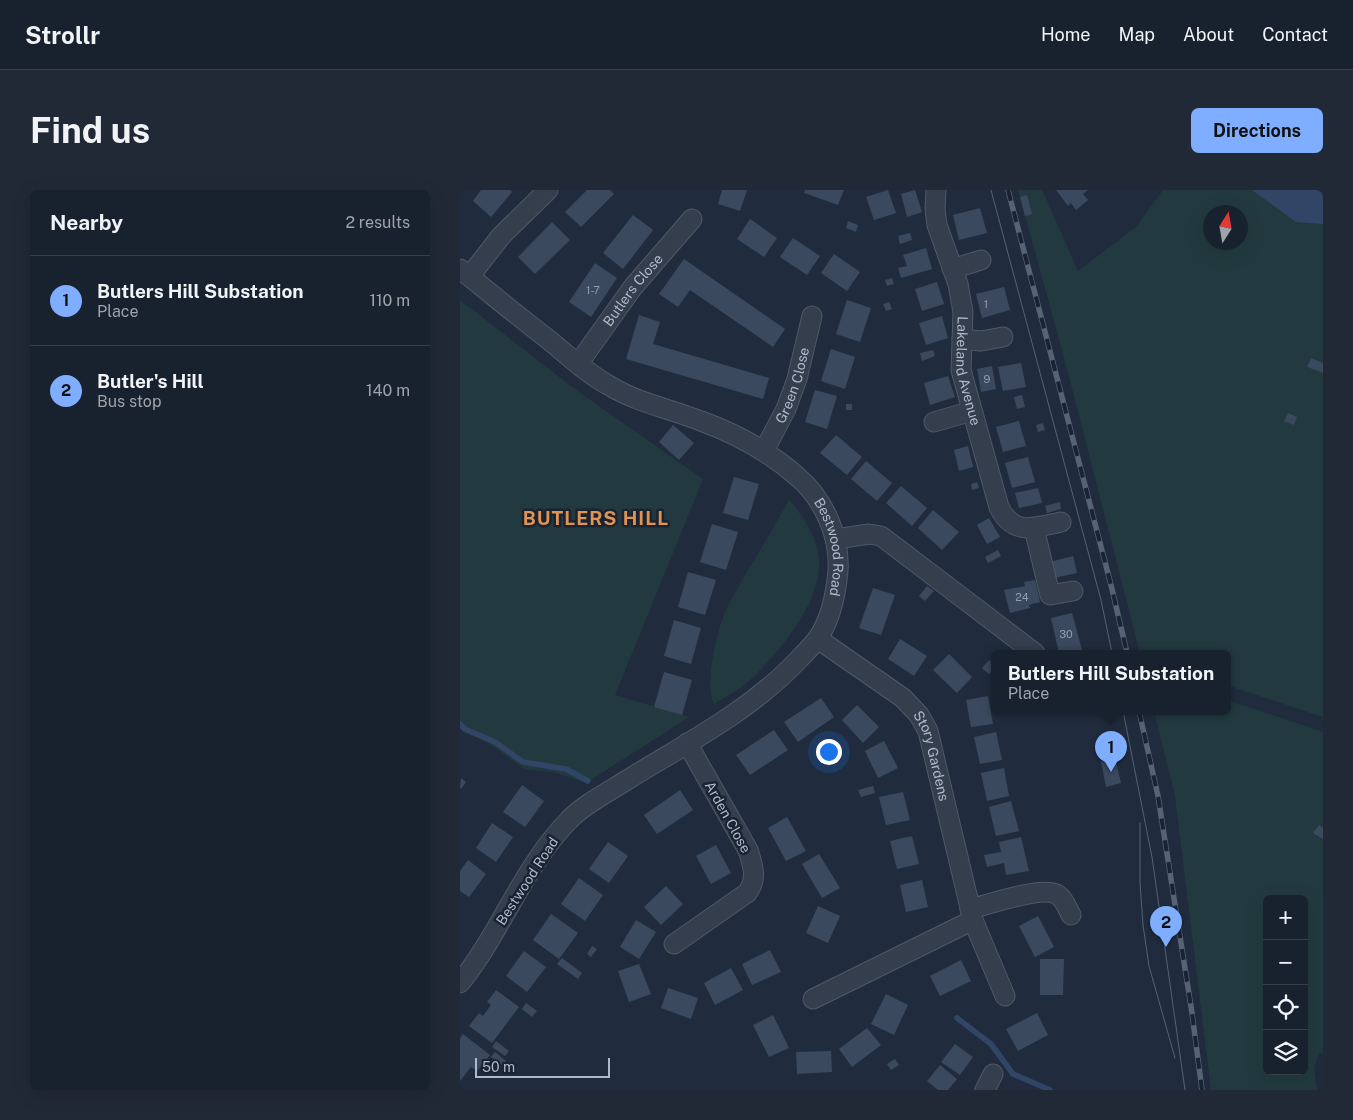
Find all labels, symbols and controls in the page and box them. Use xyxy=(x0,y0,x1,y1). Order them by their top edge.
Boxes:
text: Strollr xyxy=(25,21,100,49)
text: Home xyxy=(1041,24,1091,45)
text: Map xyxy=(1119,24,1155,45)
text: About xyxy=(1183,24,1234,45)
text: Contact xyxy=(1262,24,1328,45)
button: Directions xyxy=(1191,108,1323,153)
text: Find us xyxy=(30,110,150,151)
north arrow xyxy=(1203,205,1248,250)
text: Nearby xyxy=(50,210,123,235)
text: 2 results xyxy=(345,213,410,232)
street label: Butlers Close xyxy=(600,251,666,329)
text: Butlers Hill Substation xyxy=(97,280,304,302)
house number: 1-7 xyxy=(586,284,600,296)
text: 1 xyxy=(63,291,69,310)
text: 110 m xyxy=(369,291,410,310)
house number: 1 xyxy=(984,298,988,310)
text: Place xyxy=(97,302,139,321)
street label: Lakeland Avenue xyxy=(953,316,984,427)
street label: Green Close xyxy=(772,346,812,426)
text: Butler's Hill xyxy=(97,370,204,392)
house number: 9 xyxy=(984,373,991,385)
text: 2 xyxy=(61,381,71,400)
text: 140 m xyxy=(366,381,410,400)
text: Bus stop xyxy=(97,392,161,411)
street label: Bestwood Road xyxy=(811,495,846,598)
district label: BUTLERS HILL xyxy=(523,507,669,529)
house number: 24 xyxy=(1015,591,1029,603)
house number: 30 xyxy=(1059,628,1073,640)
popup xyxy=(991,650,1231,715)
text: Butlers Hill Substation xyxy=(1008,662,1214,684)
text: Place xyxy=(1008,684,1049,703)
street label: Story Gardens xyxy=(910,708,952,803)
pin: 1 xyxy=(1095,731,1127,772)
your location xyxy=(816,739,842,765)
street label: Arden Close xyxy=(702,778,754,856)
street label: Bestwood Road xyxy=(493,834,561,928)
map controls xyxy=(1263,895,1308,1075)
button: + xyxy=(1263,895,1308,940)
pin: 2 xyxy=(1150,906,1182,947)
button: − xyxy=(1263,940,1308,985)
button: locate xyxy=(1263,985,1308,1030)
button: layers xyxy=(1263,1030,1308,1075)
scale bar xyxy=(475,1055,610,1078)
text: 50 m xyxy=(482,1059,515,1075)

